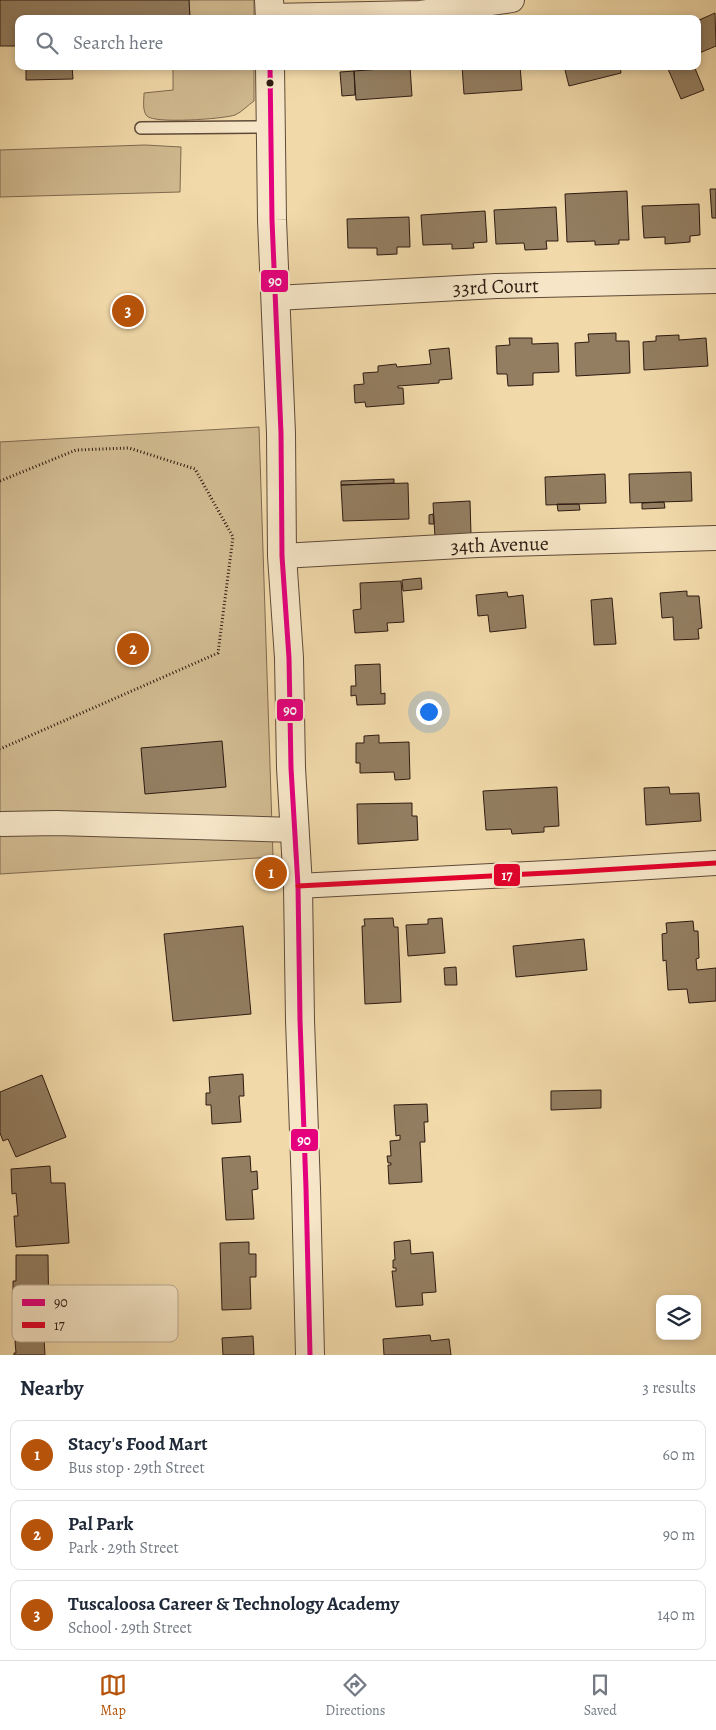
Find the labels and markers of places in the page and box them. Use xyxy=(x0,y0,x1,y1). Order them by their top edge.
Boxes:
unlabelled marker xyxy=(265,78,275,88)
pin: 3 xyxy=(112,292,144,330)
pin: 2 xyxy=(117,630,149,668)
pin: 1 xyxy=(255,854,287,892)

